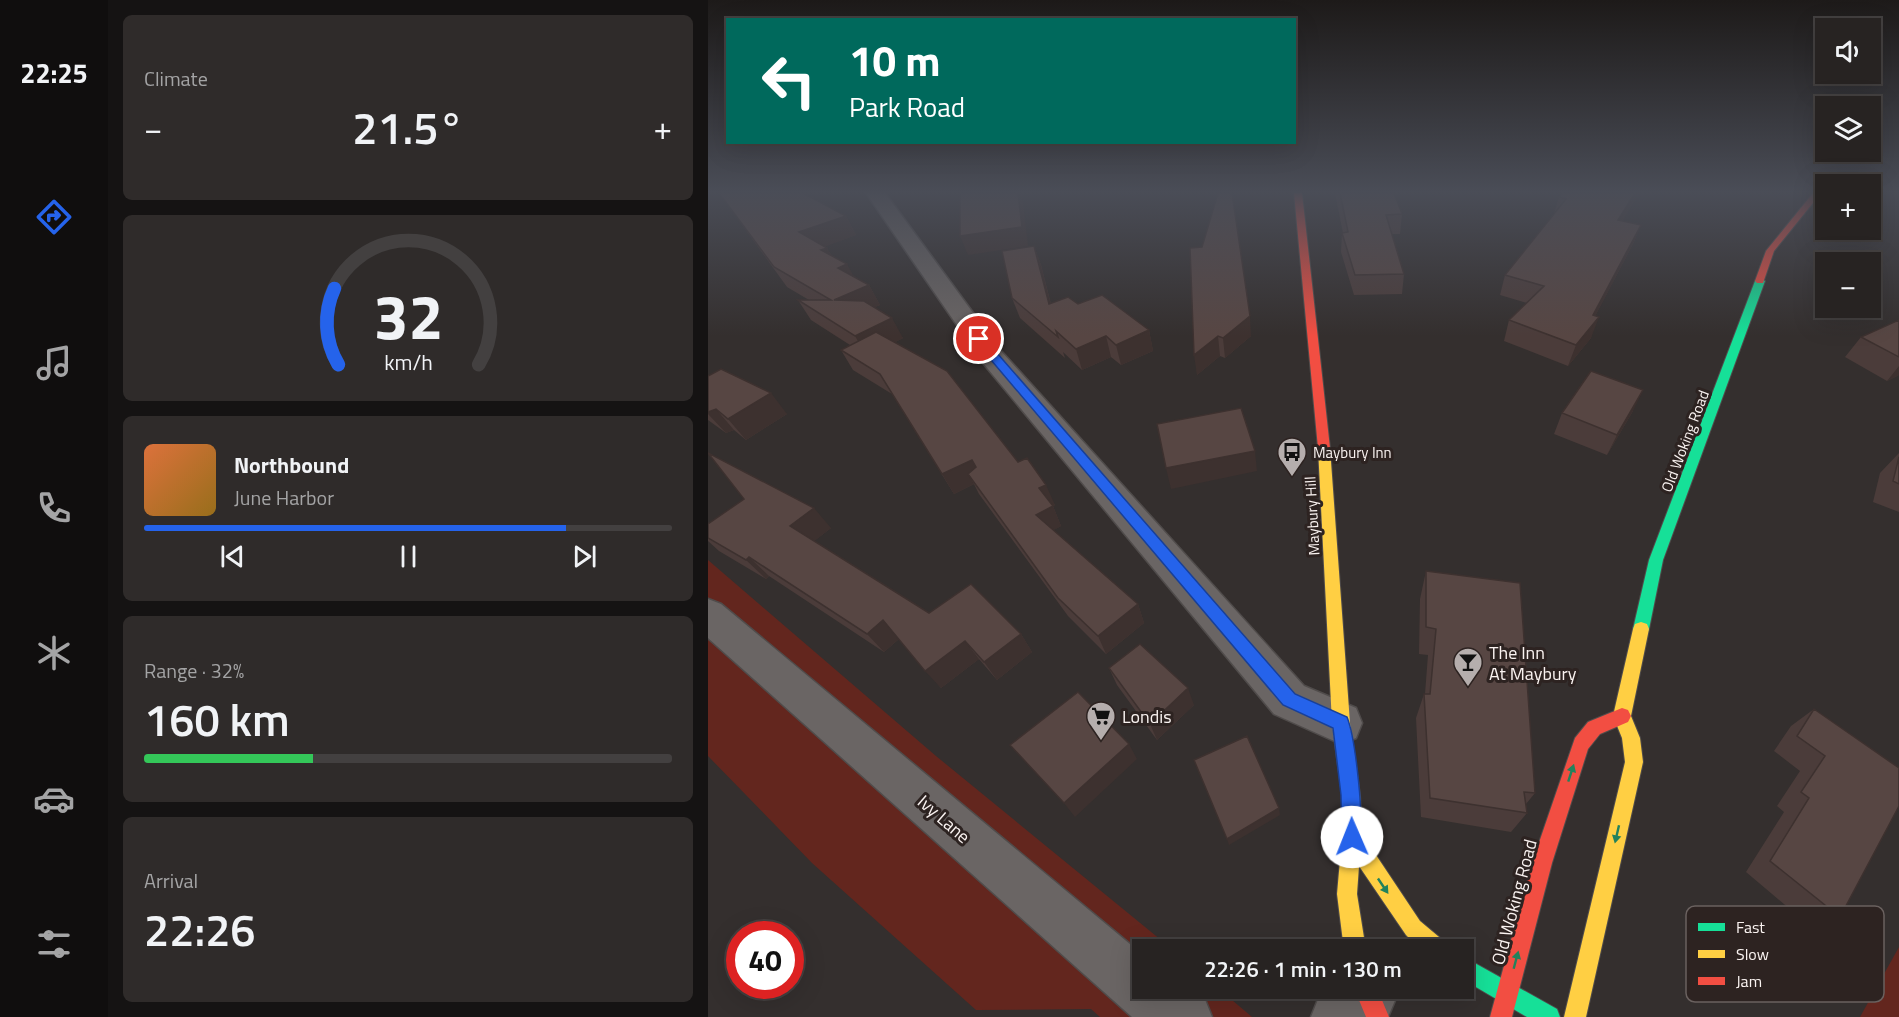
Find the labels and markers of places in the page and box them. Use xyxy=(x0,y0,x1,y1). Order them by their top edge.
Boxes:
pin xyxy=(953,313,1004,364)
bus stop icon: Maybury Inn xyxy=(1276,436,1308,478)
place label: Maybury Inn xyxy=(1313,441,1392,464)
place label: The Inn At Maybury xyxy=(1489,639,1577,687)
bar icon: The Inn At Maybury xyxy=(1452,646,1484,688)
supermarket icon: Londis xyxy=(1085,700,1117,742)
place label: Londis xyxy=(1122,703,1172,730)

